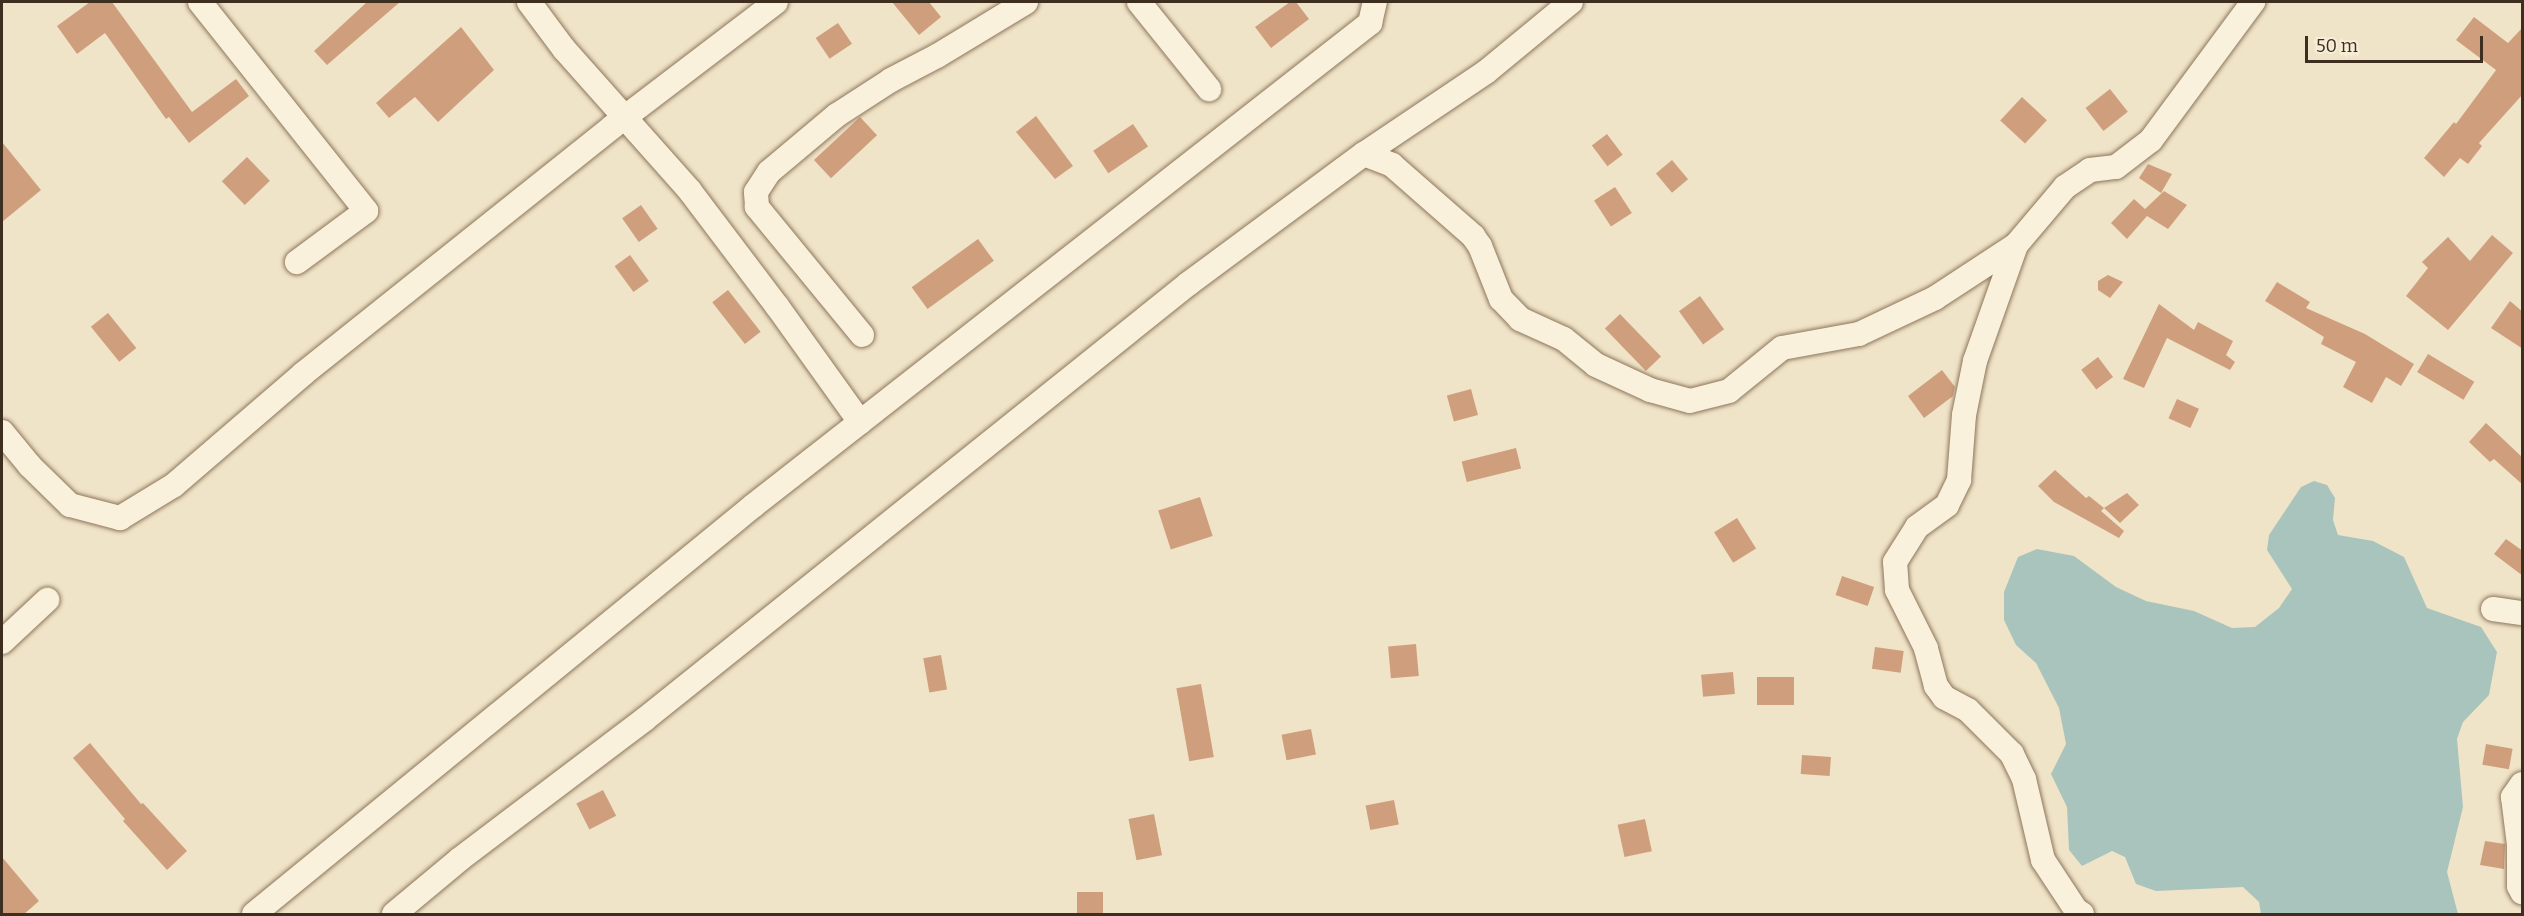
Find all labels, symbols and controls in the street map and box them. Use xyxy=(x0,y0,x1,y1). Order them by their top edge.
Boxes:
scale bar xyxy=(2308,24,2486,62)
text: 50 m xyxy=(2316,35,2358,57)

